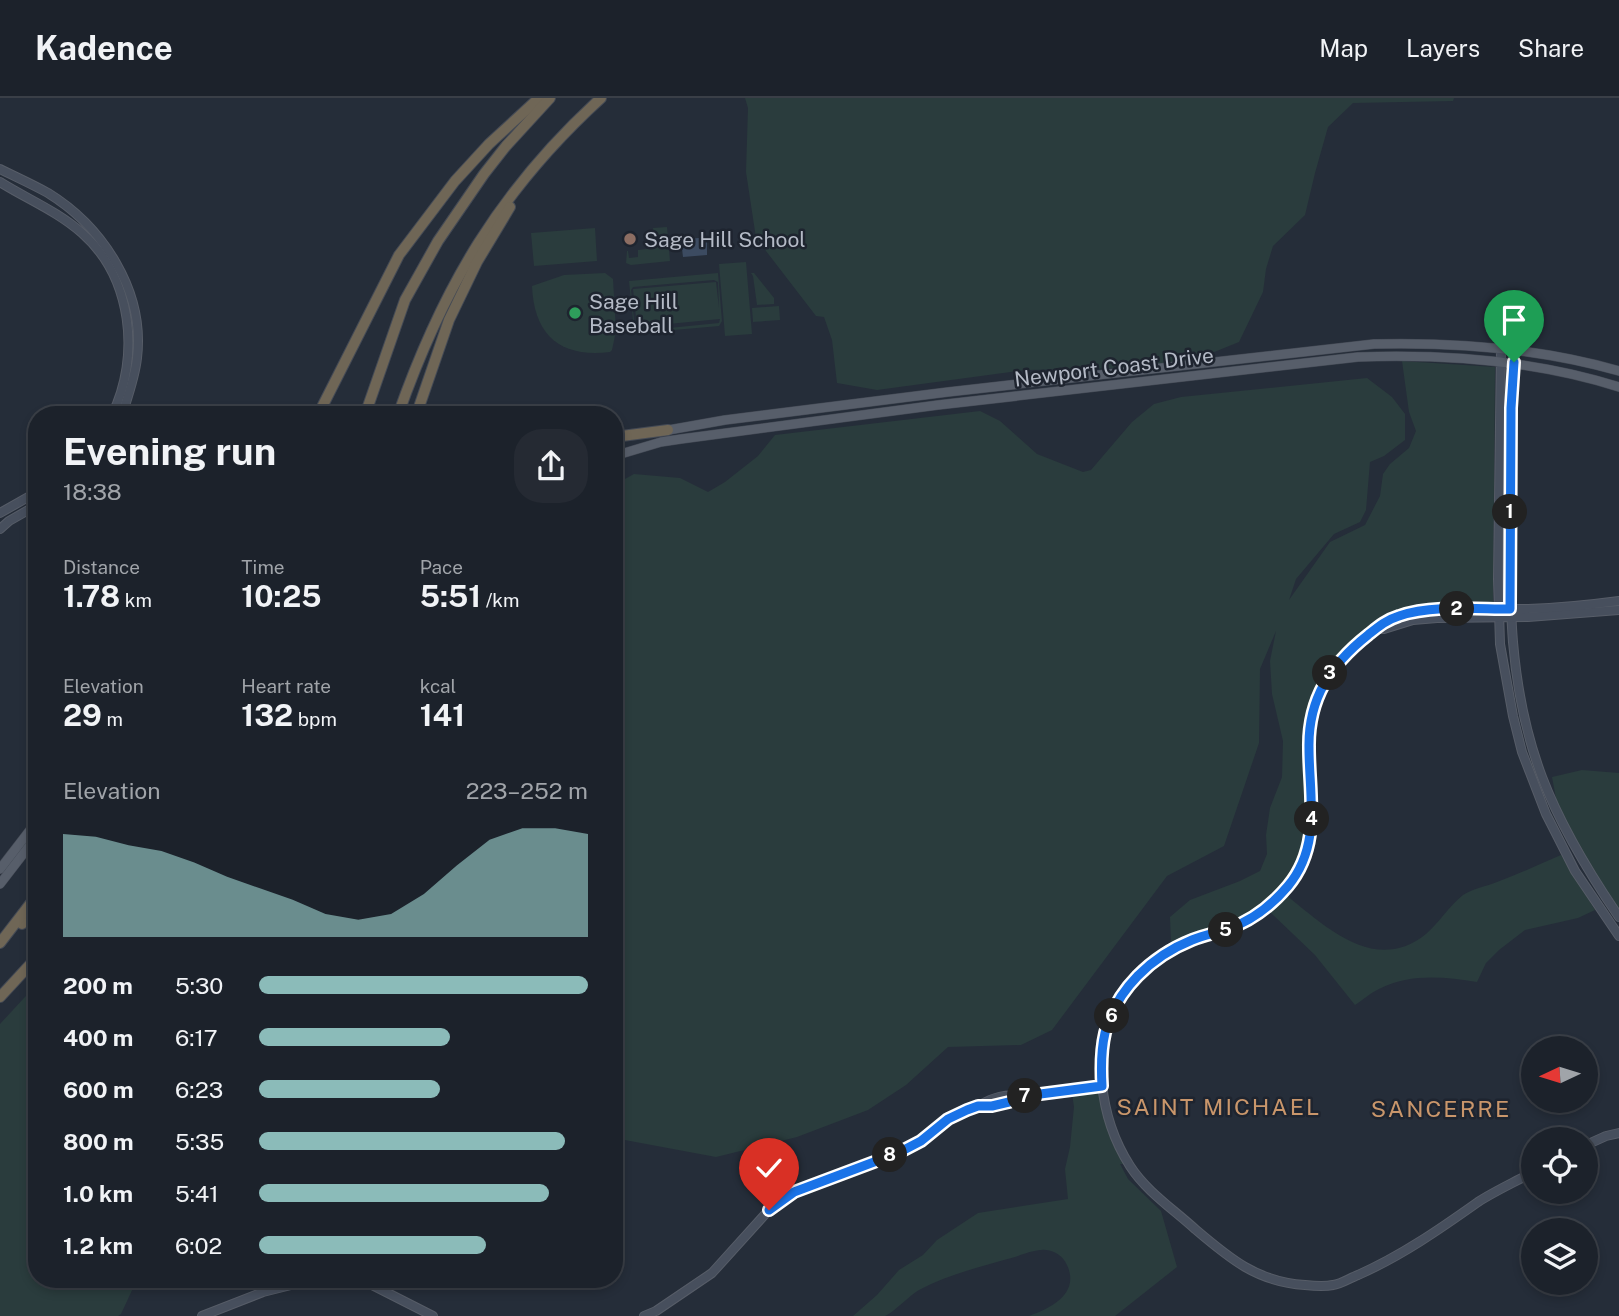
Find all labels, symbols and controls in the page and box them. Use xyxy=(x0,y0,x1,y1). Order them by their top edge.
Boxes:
text: Kadence xyxy=(35,29,173,67)
text: Map xyxy=(1319,34,1368,62)
text: Layers xyxy=(1406,34,1480,62)
text: Share xyxy=(1518,34,1584,62)
place label: Sage Hill School xyxy=(644,227,806,252)
marker: Sage Hill School xyxy=(622,231,638,247)
place label: Sage Hill Baseball xyxy=(589,289,678,338)
pin xyxy=(1484,290,1544,362)
icon: arrive xyxy=(1495,301,1533,339)
marker: Sage Hill Baseball xyxy=(567,305,583,321)
street label: Newport Coast Drive xyxy=(1013,342,1215,392)
text: Evening run xyxy=(63,429,276,474)
button: share xyxy=(514,429,588,503)
text: 18:38 xyxy=(63,478,122,505)
pin: 1 xyxy=(1492,494,1528,530)
text: 1 xyxy=(1505,500,1514,522)
text: Distance xyxy=(63,556,140,578)
text: Time xyxy=(241,556,285,578)
text: Pace xyxy=(420,556,463,578)
text: 1.78 xyxy=(63,578,120,614)
text: 10:25 xyxy=(241,578,322,614)
text: 5:51 xyxy=(420,578,481,614)
text: km xyxy=(120,589,152,611)
text: /km xyxy=(481,589,519,611)
pin: 2 xyxy=(1440,592,1474,626)
text: 2 xyxy=(1450,597,1463,619)
pin: 3 xyxy=(1312,656,1348,690)
text: 3 xyxy=(1323,661,1336,683)
text: Elevation xyxy=(63,675,144,697)
text: Heart rate xyxy=(241,675,331,697)
text: kcal xyxy=(420,675,456,697)
text: 29 xyxy=(63,697,102,733)
text: 132 xyxy=(241,697,293,733)
text: 141 xyxy=(420,697,465,733)
text: m xyxy=(102,708,123,730)
text: bpm xyxy=(293,708,337,730)
text: Elevation xyxy=(63,777,161,804)
text: 223–252 m xyxy=(466,777,588,804)
pin: 4 xyxy=(1294,802,1330,836)
text: 4 xyxy=(1305,807,1318,829)
pin: 5 xyxy=(1208,912,1244,948)
text: 5 xyxy=(1219,918,1232,940)
text: 200 m xyxy=(63,972,133,999)
text: 5:30 xyxy=(175,972,223,999)
pin: 6 xyxy=(1094,998,1130,1034)
text: 6 xyxy=(1105,1004,1118,1026)
text: 400 m xyxy=(63,1024,133,1051)
text: 6:17 xyxy=(175,1024,218,1051)
north arrow xyxy=(1521,1036,1598,1113)
map controls xyxy=(1521,1036,1598,1295)
text: 600 m xyxy=(63,1076,133,1103)
text: 6:23 xyxy=(175,1076,223,1103)
pin: 7 xyxy=(1007,1079,1042,1114)
text: 7 xyxy=(1019,1084,1030,1106)
district label: SAINT MICHAEL xyxy=(1117,1093,1321,1120)
district label: SANCERRE xyxy=(1371,1095,1511,1122)
button: locate xyxy=(1521,1127,1598,1204)
text: 800 m xyxy=(63,1128,134,1155)
text: 5:35 xyxy=(175,1128,224,1155)
pin xyxy=(739,1138,799,1210)
pin: 8 xyxy=(872,1138,908,1172)
text: 8 xyxy=(883,1143,896,1165)
icon: check xyxy=(750,1149,788,1187)
text: 1.0 km xyxy=(63,1180,133,1207)
text: 5:41 xyxy=(175,1180,219,1207)
button: layers xyxy=(1521,1218,1598,1295)
text: 1.2 km xyxy=(63,1232,133,1259)
text: 6:02 xyxy=(175,1232,222,1259)

